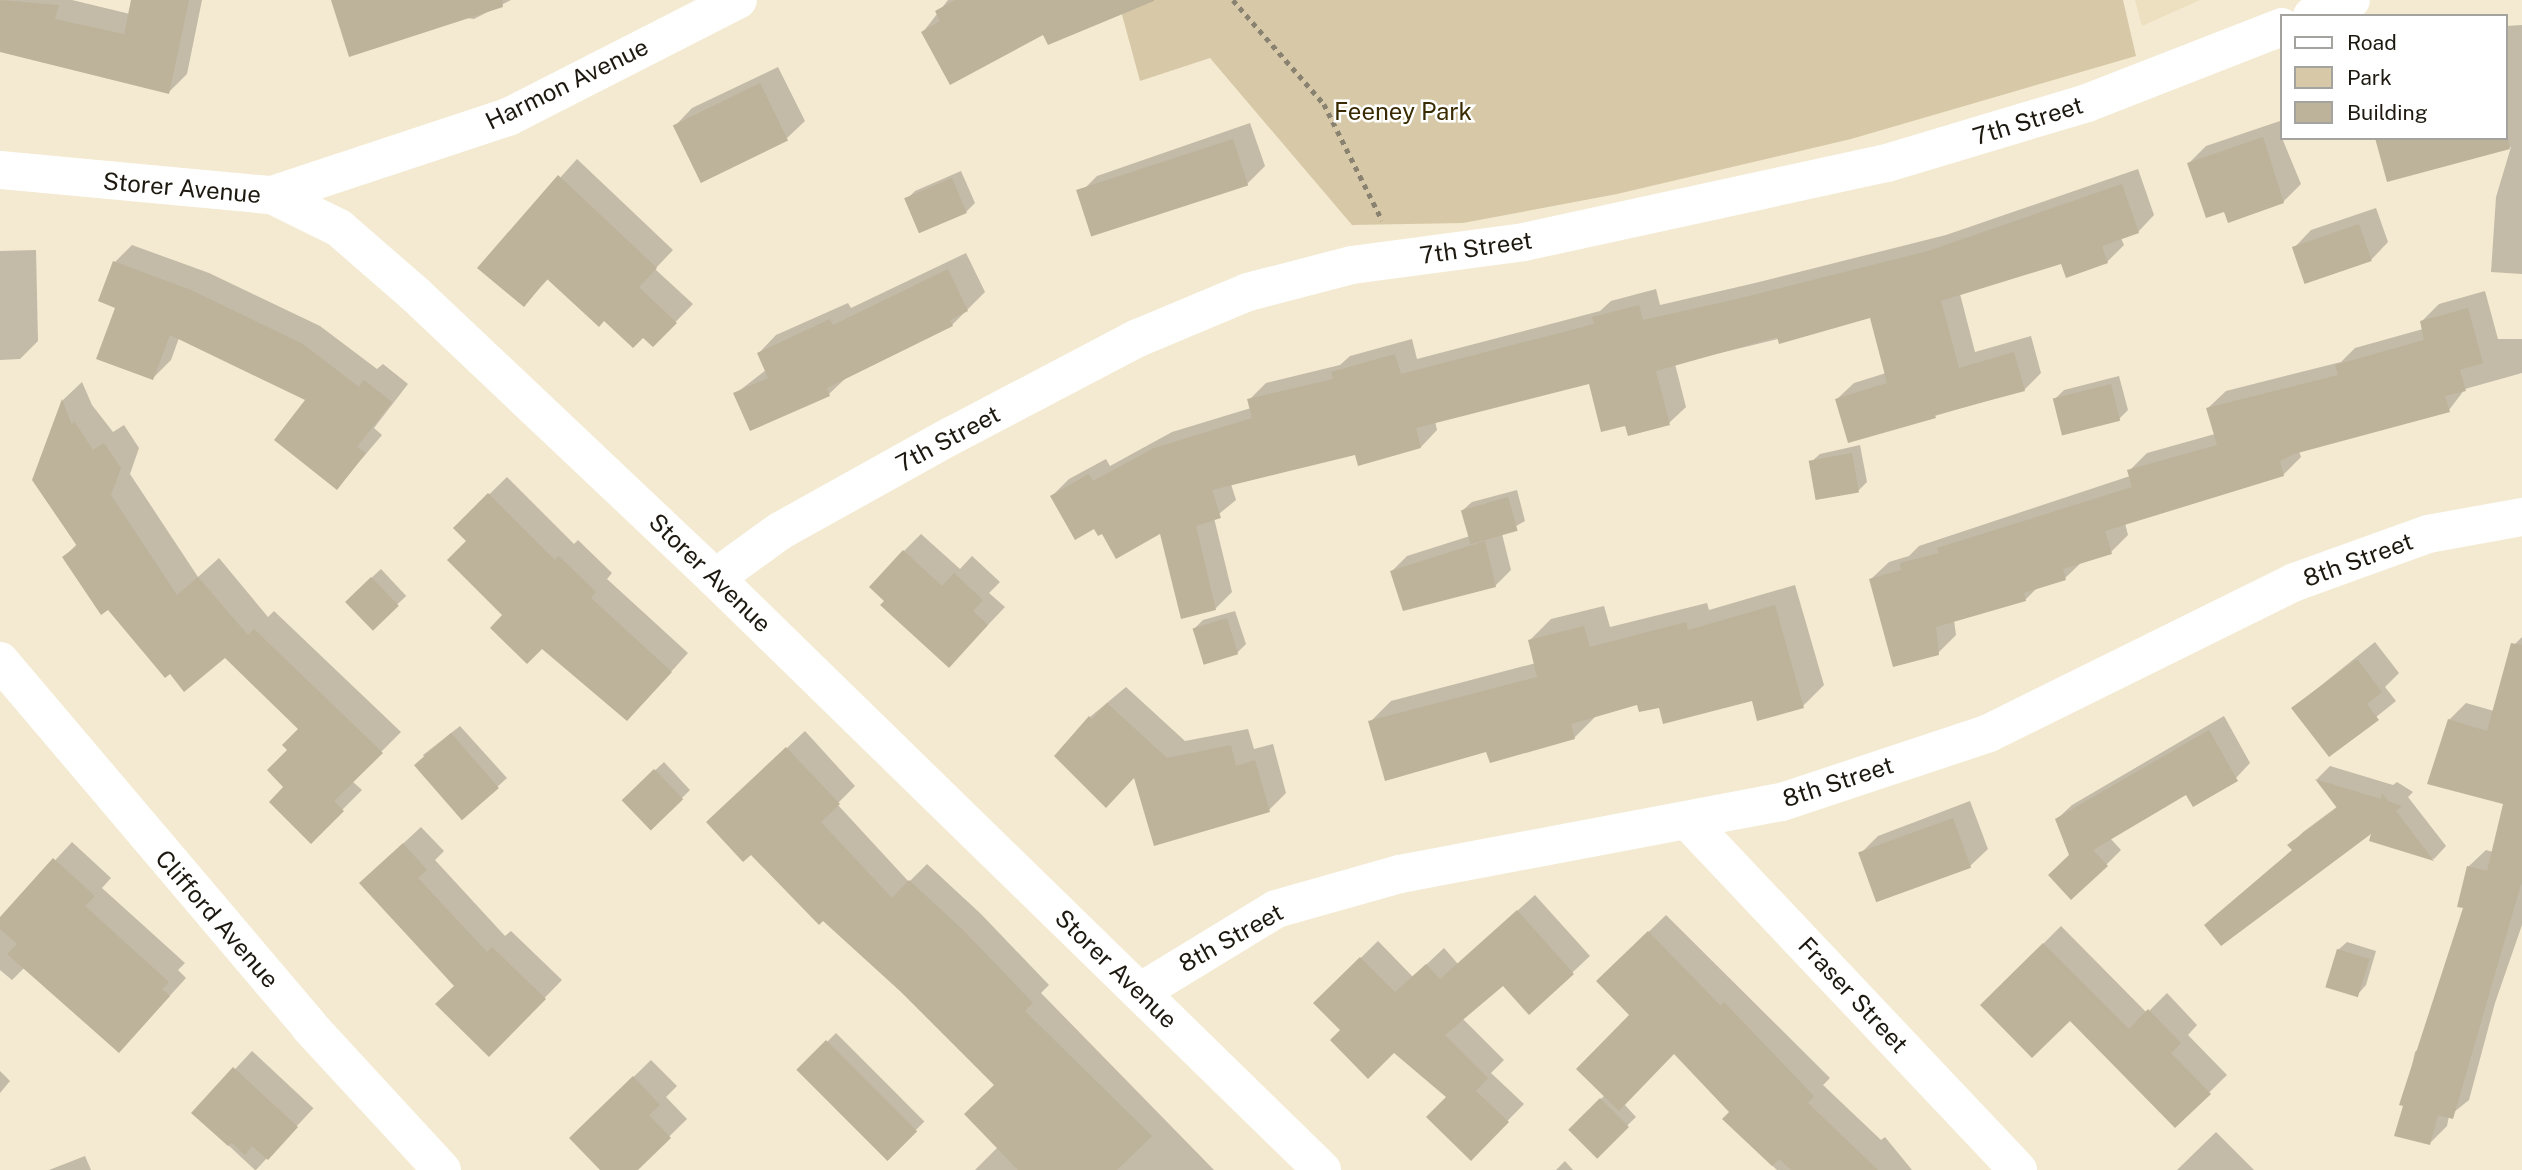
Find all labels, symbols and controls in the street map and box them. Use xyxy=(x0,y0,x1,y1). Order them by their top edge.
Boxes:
legend xyxy=(2280,14,2508,140)
text: Road xyxy=(2347,30,2397,55)
street label: Harmon Avenue xyxy=(481,32,653,136)
text: Park xyxy=(2347,65,2392,90)
street label: 7th Street xyxy=(1970,91,2086,151)
park label: Feeney Park xyxy=(1334,98,1472,126)
text: Building xyxy=(2347,100,2428,125)
street label: Storer Avenue xyxy=(102,167,262,209)
street label: 7th Street xyxy=(1418,226,1534,270)
street label: 7th Street xyxy=(891,400,1005,478)
street label: Storer Avenue xyxy=(643,508,777,638)
street label: 8th Street xyxy=(2299,527,2417,593)
street label: 8th Street xyxy=(1779,751,1897,813)
street label: Clifford Avenue xyxy=(149,844,285,994)
street label: 8th Street xyxy=(1174,898,1288,978)
street label: Storer Avenue xyxy=(1049,904,1183,1034)
street label: Fraser Street xyxy=(1792,931,1914,1059)

